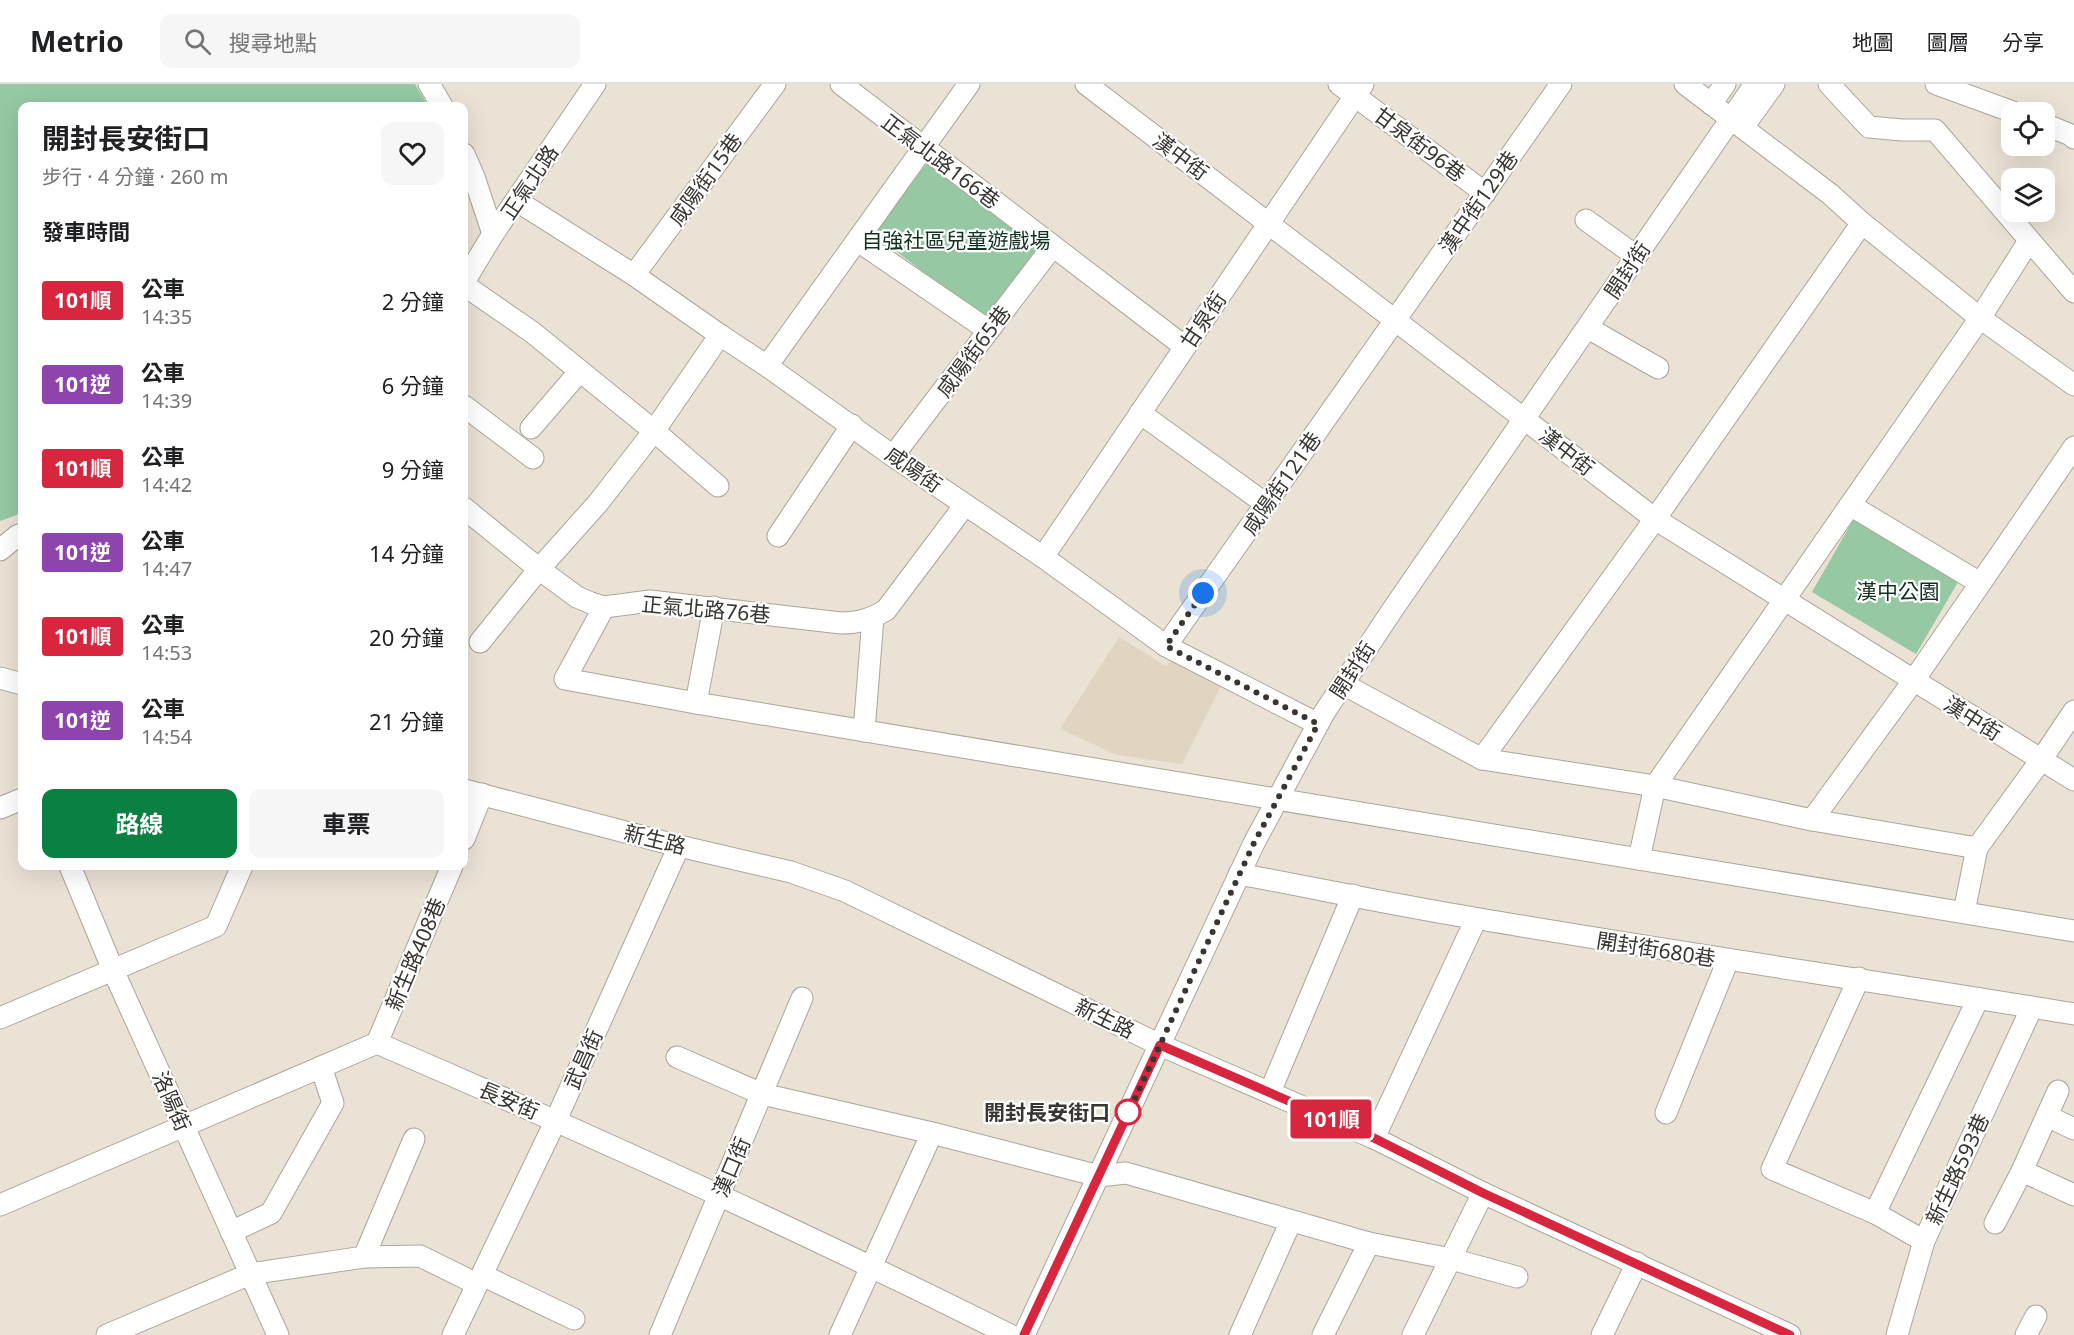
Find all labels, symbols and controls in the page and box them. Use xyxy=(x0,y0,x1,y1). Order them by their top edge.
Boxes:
search box xyxy=(160,14,580,68)
text: Metrio xyxy=(30,22,124,60)
icon: search xyxy=(181,25,214,58)
text: 搜尋地點 xyxy=(229,27,317,57)
text: 地圖 xyxy=(1852,28,1894,56)
text: 圖層 xyxy=(1927,28,1969,56)
text: 分享 xyxy=(2002,28,2044,56)
street label: 甘泉街96巷 xyxy=(1368,100,1472,188)
map controls xyxy=(2001,102,2055,222)
button: locate xyxy=(2001,102,2055,156)
street label: 正氣北路166巷 xyxy=(876,107,1006,215)
text: 開封長安街口 xyxy=(42,119,210,157)
button: heart xyxy=(381,122,444,185)
street label: 漢中街 xyxy=(1147,126,1215,186)
street label: 咸陽街15巷 xyxy=(662,127,748,231)
street label: 正氣北路 xyxy=(494,139,564,225)
street label: 漢中街129巷 xyxy=(1432,145,1524,259)
text: 步行 · 4 分鐘 · 260 m xyxy=(42,163,228,190)
button: layers xyxy=(2001,168,2055,222)
text: 發車時間 xyxy=(42,216,130,246)
park label: 自強社區兒童遊戲場 xyxy=(862,226,1051,254)
street label: 開封街 xyxy=(1598,236,1656,304)
text: 公車 xyxy=(141,273,185,303)
text: 101順 xyxy=(54,286,111,314)
text: 2 分鐘 xyxy=(382,286,444,316)
street label: 甘泉街 xyxy=(1174,286,1232,354)
street label: 咸陽街65巷 xyxy=(929,299,1017,403)
text: 14:35 xyxy=(141,303,192,330)
text: 公車 xyxy=(141,357,185,387)
text: 101逆 xyxy=(54,370,111,398)
text: 6 分鐘 xyxy=(382,370,444,400)
text: 14:39 xyxy=(141,387,192,414)
street label: 漢中街 xyxy=(1534,421,1600,481)
street label: 咸陽街121巷 xyxy=(1235,426,1327,540)
street label: 咸陽街 xyxy=(880,439,948,499)
text: 公車 xyxy=(141,441,185,471)
text: 101順 xyxy=(54,454,111,482)
text: 9 分鐘 xyxy=(382,454,444,484)
text: 14:42 xyxy=(141,471,192,498)
text: 公車 xyxy=(141,525,185,555)
text: 101逆 xyxy=(54,538,111,566)
text: 14 分鐘 xyxy=(369,538,444,568)
text: 14:47 xyxy=(141,555,192,582)
park label: 漢中公園 xyxy=(1856,577,1940,605)
your location xyxy=(1188,578,1218,608)
street label: 正氣北路76巷 xyxy=(641,589,771,629)
text: 公車 xyxy=(141,609,185,639)
text: 101順 xyxy=(54,622,111,650)
text: 20 分鐘 xyxy=(369,622,444,652)
street label: 開封街 xyxy=(1323,636,1381,704)
text: 14:53 xyxy=(141,639,192,666)
street label: 漢中街 xyxy=(1939,689,2007,747)
text: 公車 xyxy=(141,693,185,723)
text: 101逆 xyxy=(54,706,111,734)
text: 21 分鐘 xyxy=(369,706,444,736)
text: 14:54 xyxy=(141,723,192,750)
button: 路線 xyxy=(42,789,237,858)
button: 車票 xyxy=(249,789,444,858)
street label: 新生路 xyxy=(621,818,689,860)
street label: 新生路408巷 xyxy=(379,893,451,1015)
street label: 開封街680巷 xyxy=(1595,926,1717,972)
street label: 新生路 xyxy=(1071,992,1139,1044)
street label: 武昌街 xyxy=(557,1025,609,1093)
street label: 洛陽街 xyxy=(146,1067,198,1135)
street label: 長安街 xyxy=(475,1075,543,1125)
place label: 開封長安街口 xyxy=(984,1098,1110,1126)
marker: 開封長安街口 xyxy=(1115,1099,1141,1125)
line badge: 101順 xyxy=(1289,1100,1373,1138)
text: 101順 xyxy=(1302,1105,1360,1133)
street label: 新生路593巷 xyxy=(1919,1109,1995,1229)
street label: 漢口街 xyxy=(706,1133,756,1201)

